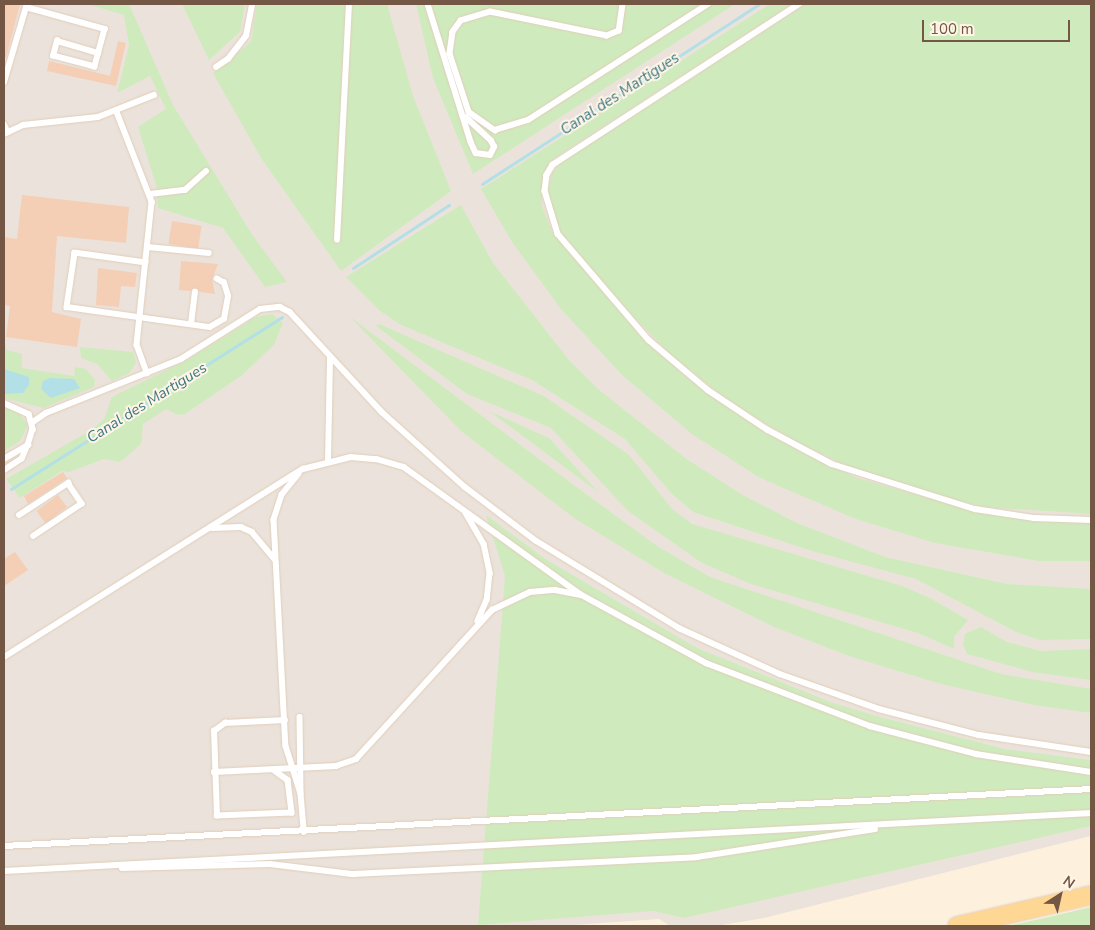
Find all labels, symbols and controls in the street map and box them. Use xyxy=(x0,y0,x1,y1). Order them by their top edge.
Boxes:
scale bar xyxy=(925,10,1072,42)
text: 100 m xyxy=(930,19,974,39)
water label: Canal des Martigues xyxy=(557,49,683,139)
water label: Canal des Martigues xyxy=(84,359,210,447)
north arrow xyxy=(1035,870,1085,920)
text: N xyxy=(1059,872,1079,893)

